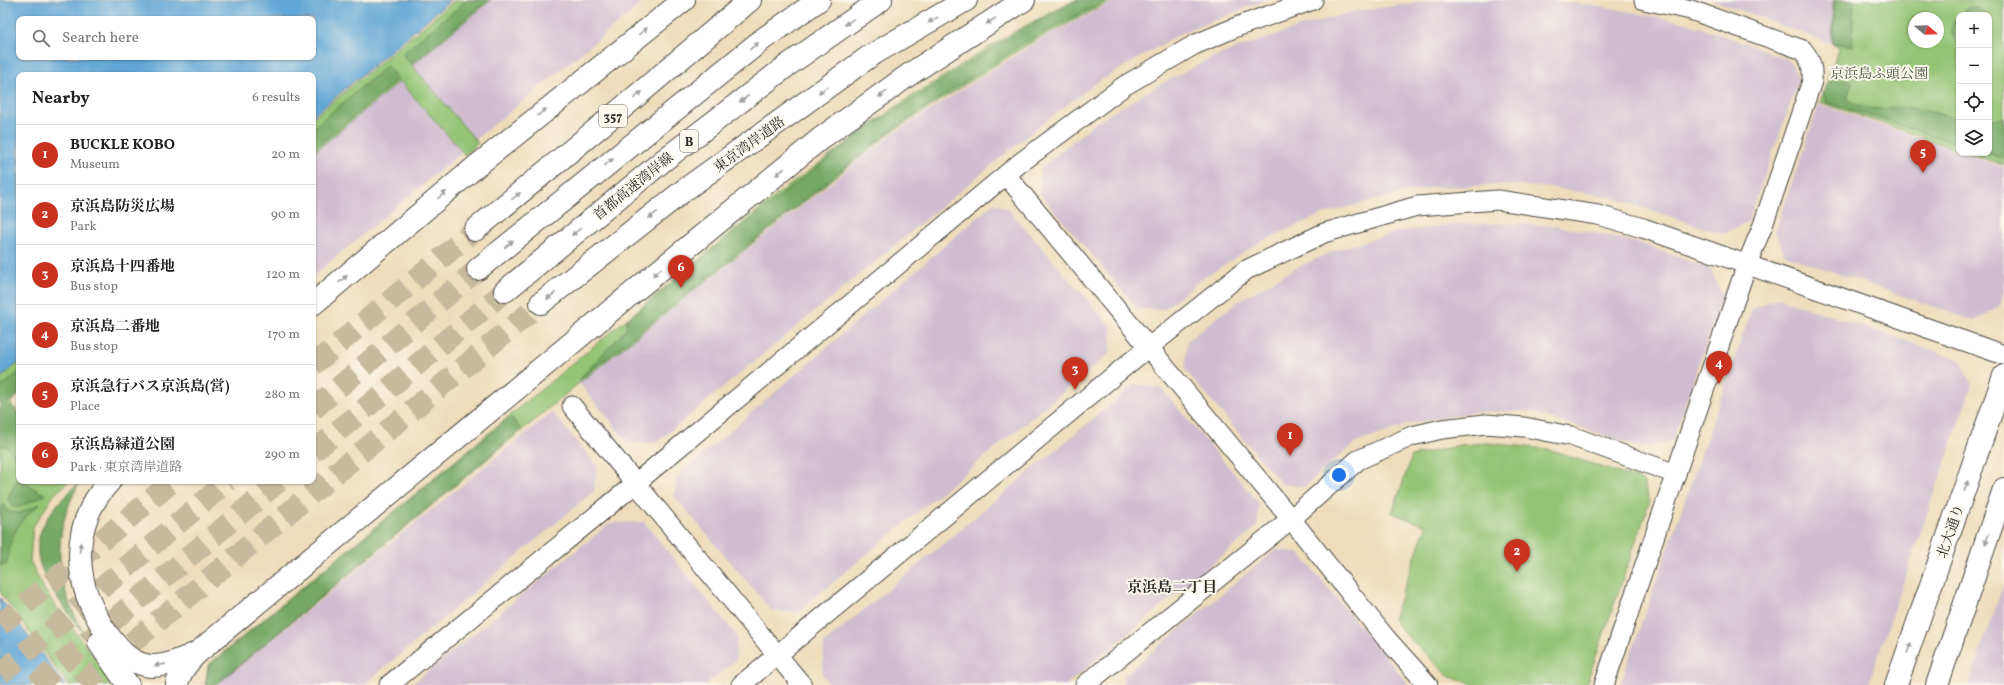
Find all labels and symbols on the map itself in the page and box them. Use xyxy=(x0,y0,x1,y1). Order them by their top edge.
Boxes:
north arrow xyxy=(1908,12,1944,48)
one-way arrow xyxy=(927,16,939,23)
one-way arrow xyxy=(986,17,996,25)
one-way arrow xyxy=(843,18,854,26)
one-way arrow xyxy=(638,26,649,35)
one-way arrow xyxy=(749,41,760,50)
park label: 京浜島ふ頭公園 xyxy=(1830,65,1928,84)
one-way arrow xyxy=(818,86,829,94)
one-way arrow xyxy=(878,90,888,98)
one-way arrow xyxy=(632,91,643,100)
one-way arrow xyxy=(738,95,749,103)
road number: 357 xyxy=(599,105,627,127)
one-way arrow xyxy=(537,108,548,117)
street label: 東京湾岸道路 xyxy=(710,113,789,178)
road number: B xyxy=(680,130,698,152)
pin: 5 xyxy=(1910,140,1936,173)
street label: 首都高速湾岸線 xyxy=(590,149,678,225)
one-way arrow xyxy=(604,158,615,167)
one-way arrow xyxy=(774,168,785,177)
one-way arrow xyxy=(437,190,447,200)
one-way arrow xyxy=(511,192,521,201)
one-way arrow xyxy=(647,211,658,220)
one-way arrow xyxy=(571,228,582,237)
one-way arrow xyxy=(503,240,514,249)
pin: 6 xyxy=(668,255,694,288)
one-way arrow xyxy=(652,267,662,276)
one-way arrow xyxy=(337,274,348,283)
one-way arrow xyxy=(545,291,556,300)
pin: 4 xyxy=(1706,351,1732,384)
pin: 3 xyxy=(1062,357,1088,390)
pin: 1 xyxy=(1277,423,1303,456)
your location xyxy=(1329,465,1349,485)
one-way arrow xyxy=(1963,479,1969,491)
street label: 北大通り xyxy=(1933,502,1970,561)
one-way arrow xyxy=(1984,533,1990,545)
pin: 2 xyxy=(1504,539,1530,572)
one-way arrow xyxy=(77,542,84,554)
district label: 京浜島二丁目 xyxy=(1127,578,1217,599)
one-way arrow xyxy=(1906,642,1912,654)
one-way arrow xyxy=(154,662,167,668)

